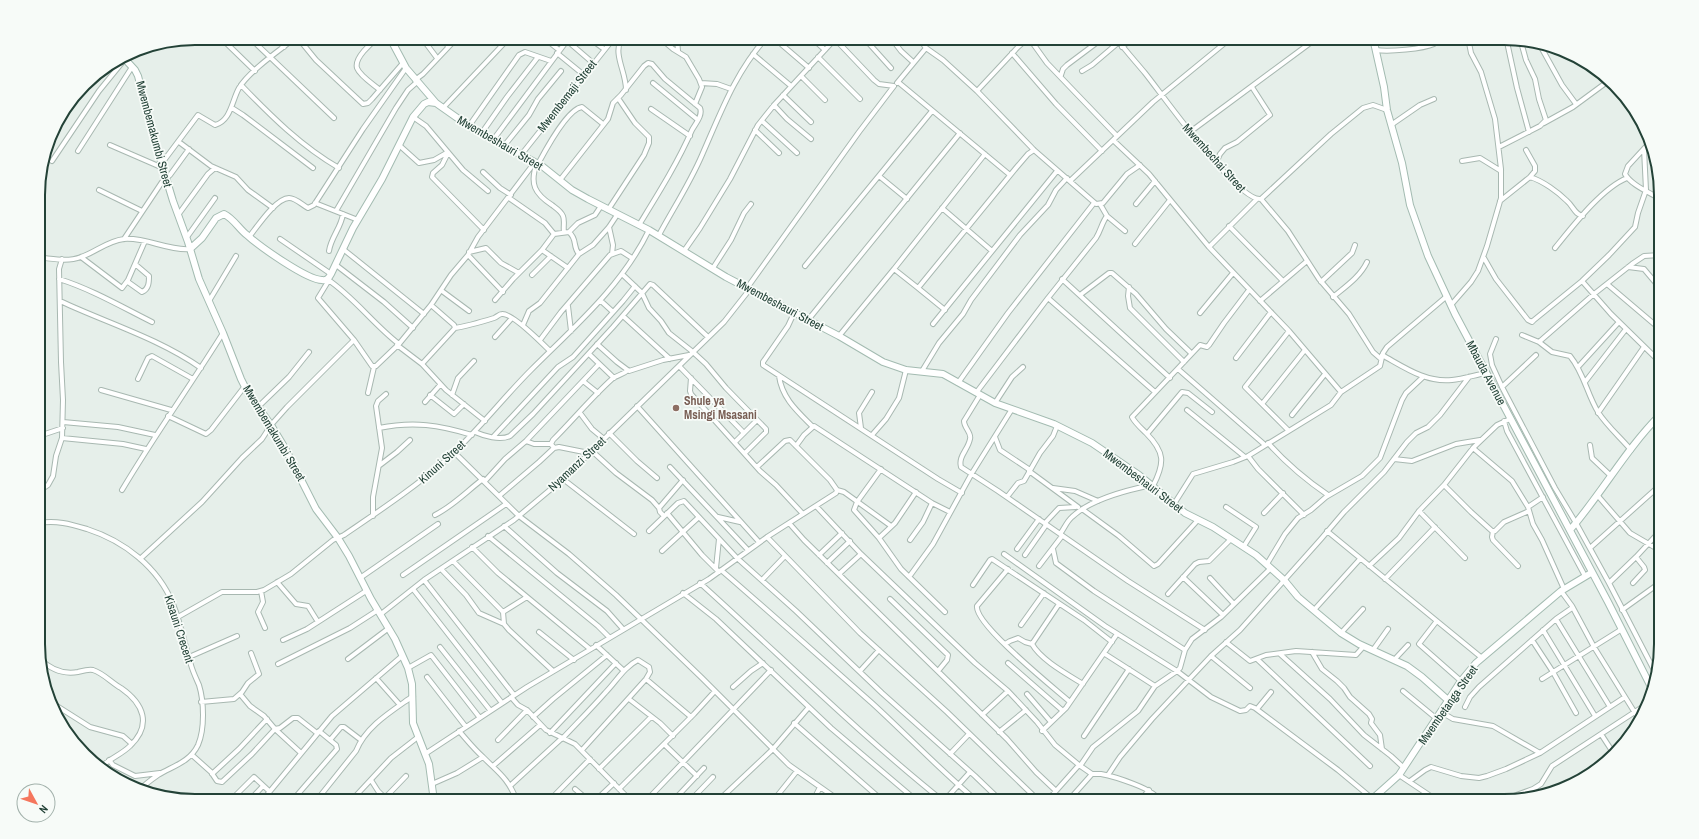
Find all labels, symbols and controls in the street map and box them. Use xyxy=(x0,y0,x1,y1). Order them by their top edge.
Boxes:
street label: Mwembemaji Street xyxy=(534,56,600,135)
street label: Mwembemakumbi Street xyxy=(132,79,176,189)
street label: Mwembeshauri Street xyxy=(454,112,546,174)
street label: Mwembechai Street xyxy=(1179,120,1249,196)
street label: Mwembeshauri Street xyxy=(734,275,826,335)
street label: Mbauda Avenue xyxy=(1462,338,1510,408)
street label: Mwembemakumbi Street xyxy=(239,382,309,484)
place label: Shule ya Msingi Msasani xyxy=(684,393,757,423)
marker: Shule ya Msingi Msasani xyxy=(671,403,681,413)
street label: Nyamanzi Street xyxy=(545,433,609,495)
street label: Kinuni Street xyxy=(415,437,469,487)
street label: Mwembeshauri Street xyxy=(1100,446,1186,517)
street label: Kisauni Crecent xyxy=(160,593,198,665)
street label: Mwembetanga Street xyxy=(1415,662,1482,748)
north arrow xyxy=(16,783,56,823)
text: N xyxy=(36,802,51,816)

